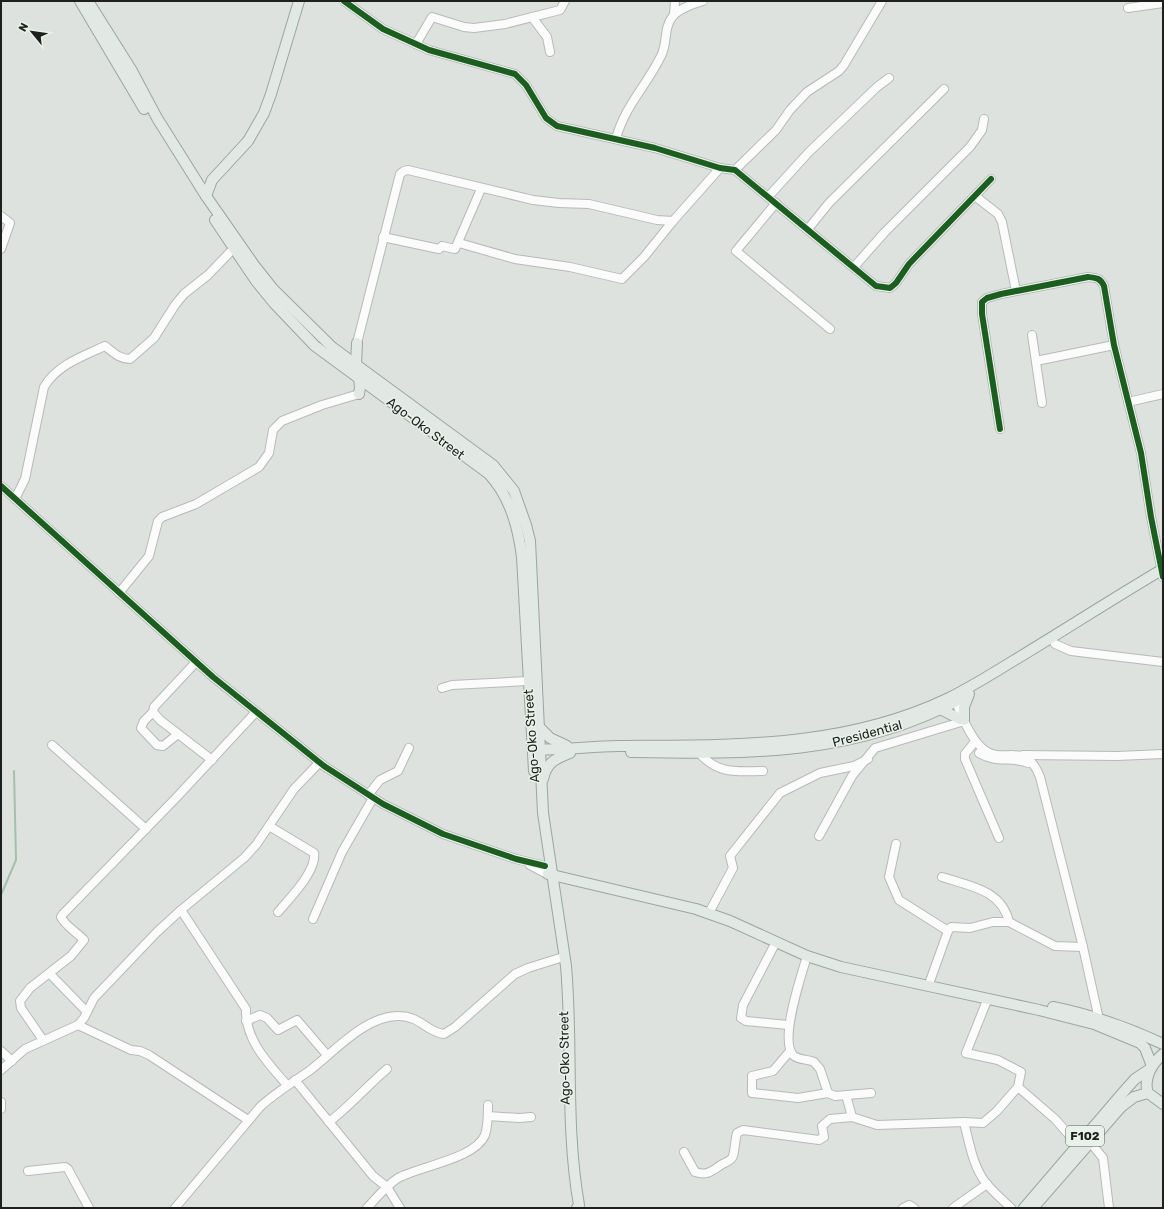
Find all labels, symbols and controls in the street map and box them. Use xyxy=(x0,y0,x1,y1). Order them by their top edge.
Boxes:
north arrow xyxy=(12,12,52,52)
text: N xyxy=(16,21,31,34)
street label: Ago-Oko Street xyxy=(383,394,468,463)
street label: Ago-Oko Street xyxy=(521,689,543,783)
street label: Presidential xyxy=(831,717,904,750)
street label: Ago-Oko Street xyxy=(556,1011,574,1105)
road number: F102 xyxy=(1066,1126,1104,1146)

